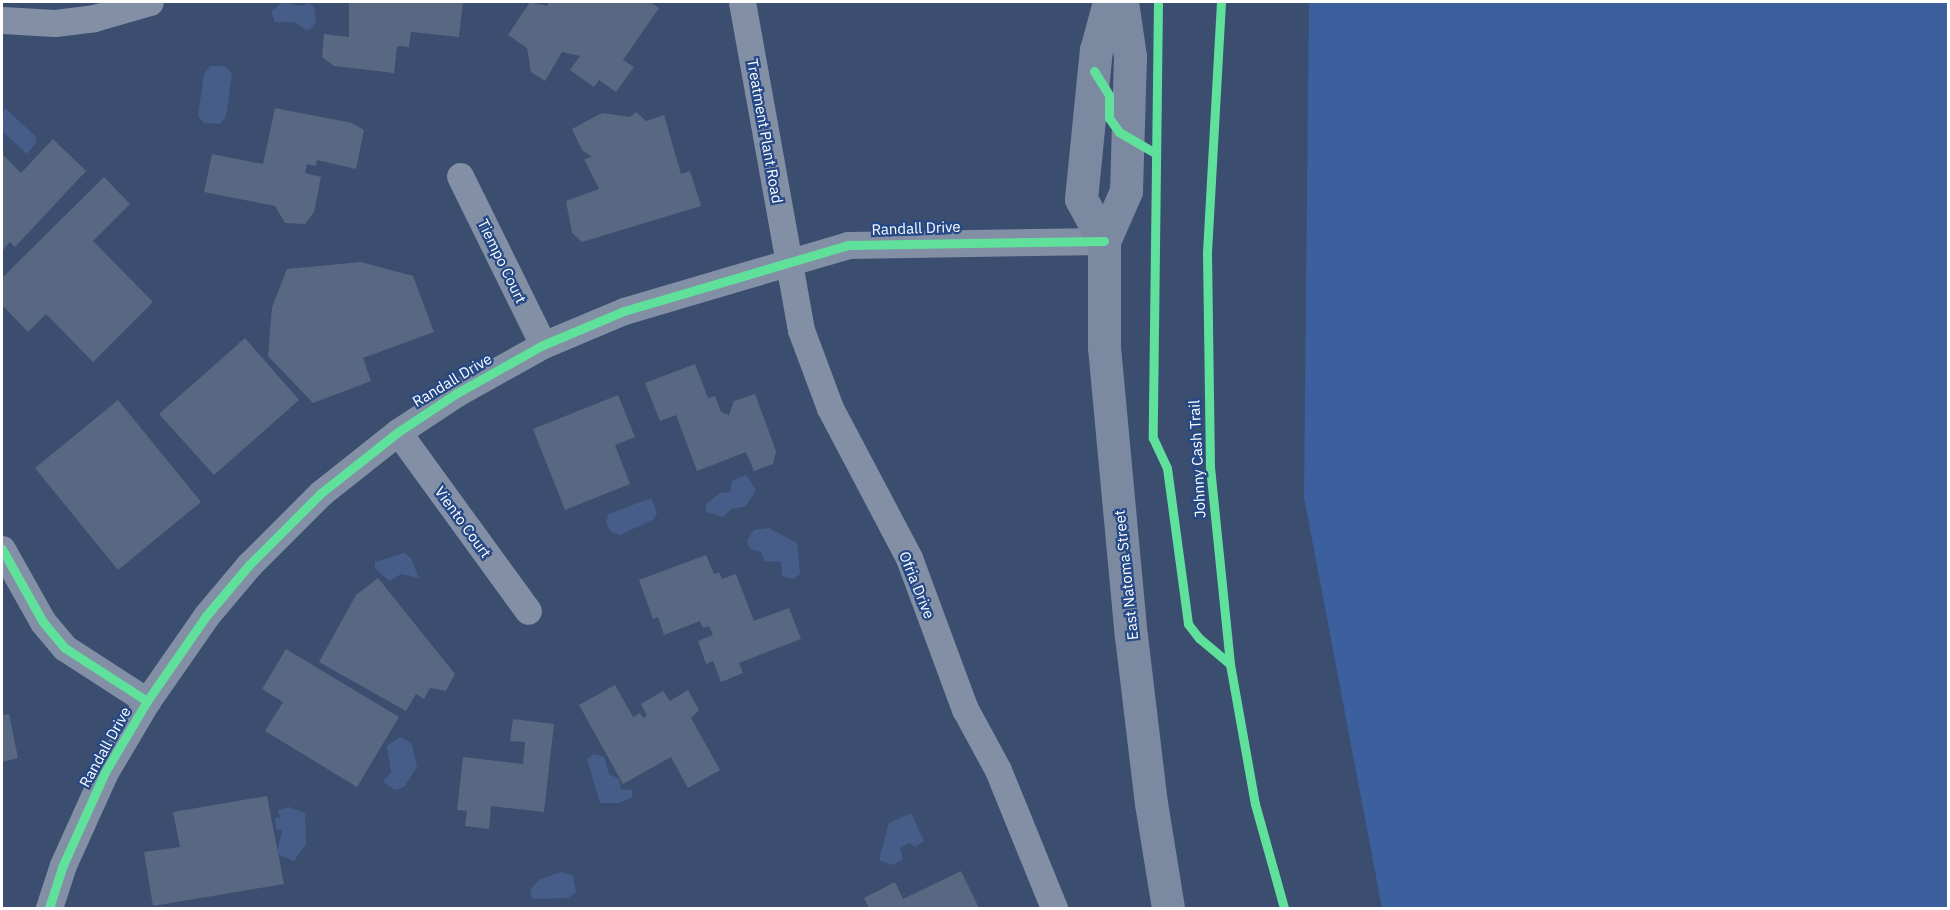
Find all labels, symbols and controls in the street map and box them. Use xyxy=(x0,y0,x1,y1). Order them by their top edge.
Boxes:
street label: Treatment Plant Road xyxy=(743,57,787,205)
street label: Tiempo Court xyxy=(474,216,530,306)
street label: Randall Drive xyxy=(871,217,961,239)
street label: Randall Drive xyxy=(409,349,495,411)
street label: Johnny Cash Trail xyxy=(1185,399,1209,519)
street label: Viento Court xyxy=(431,483,495,561)
street label: East Natoma Street xyxy=(1110,509,1142,641)
street label: Ofria Drive xyxy=(895,549,939,621)
street label: Randall Drive xyxy=(76,704,134,790)

